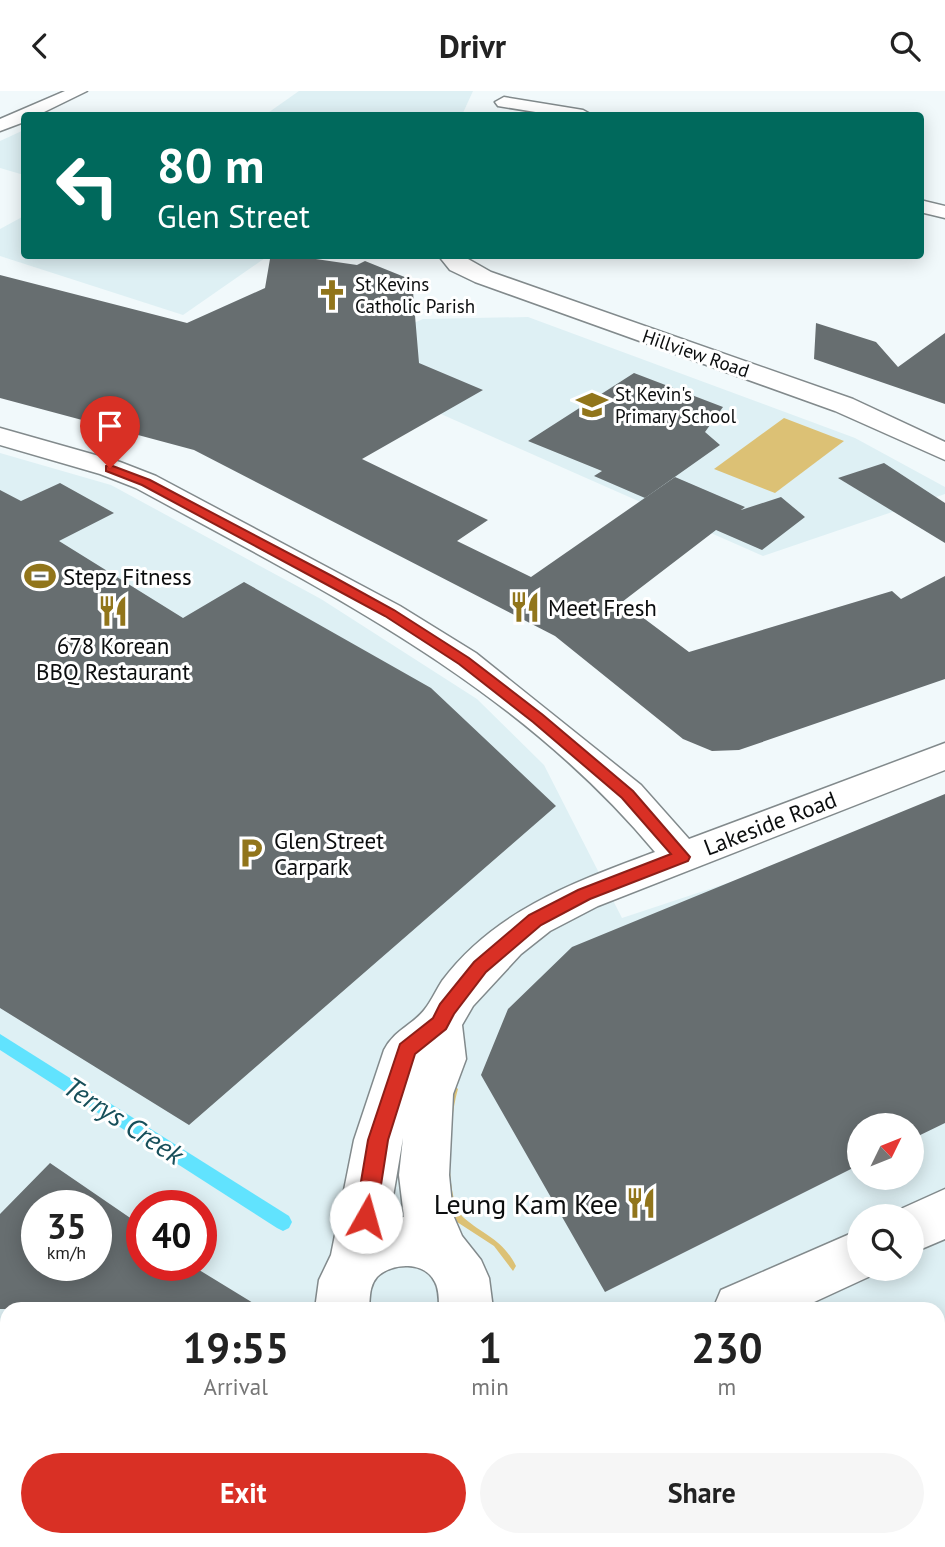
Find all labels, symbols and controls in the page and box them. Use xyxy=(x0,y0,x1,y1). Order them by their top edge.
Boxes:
text: Drivr xyxy=(439,25,506,67)
icon: back xyxy=(21,27,59,65)
icon: search xyxy=(886,27,924,65)
text: 80 m xyxy=(157,133,264,197)
icon: left xyxy=(42,140,133,231)
text: Glen Street xyxy=(157,195,310,237)
place label: St Kevins Catholic Parish xyxy=(355,272,475,318)
church icon: St Kevins Catholic Parish xyxy=(315,278,349,312)
street label: Hillview Road xyxy=(639,324,753,382)
place label: St Kevin's Primary School xyxy=(615,382,736,428)
school or university icon: St Kevin's Primary School xyxy=(575,388,609,422)
pin xyxy=(80,396,140,468)
icon: arrive xyxy=(91,407,129,445)
sports icon: Stepz Fitness xyxy=(23,559,57,593)
place label: Stepz Fitness xyxy=(63,562,192,591)
restaurant icon: Meet Fresh xyxy=(508,590,542,624)
place label: Meet Fresh xyxy=(548,593,657,622)
restaurant icon: 678 Korean BBQ Restaurant xyxy=(96,594,130,628)
place label: 678 Korean BBQ Restaurant xyxy=(36,631,190,686)
street label: Lakeside Road xyxy=(699,784,841,862)
place label: Glen Street Carpark xyxy=(274,826,384,881)
parking icon: Glen Street Carpark xyxy=(234,836,268,870)
water label: Terrys Creek xyxy=(57,1067,192,1173)
north arrow xyxy=(847,1113,924,1190)
map controls xyxy=(847,1113,924,1281)
position arrow xyxy=(329,1180,403,1254)
place label: Leung Kam Kee xyxy=(434,1185,618,1222)
restaurant icon: Leung Kam Kee xyxy=(624,1186,658,1220)
speed limit sign: 40 xyxy=(126,1190,217,1281)
text: 35 xyxy=(47,1203,86,1249)
button: search xyxy=(847,1204,924,1281)
text: km/h xyxy=(47,1241,86,1264)
text: 19:55 xyxy=(182,1320,289,1375)
text: 1 xyxy=(478,1320,502,1375)
text: 230 xyxy=(691,1320,763,1375)
text: Arrival xyxy=(203,1372,268,1401)
text: min xyxy=(471,1372,509,1401)
text: m xyxy=(718,1372,736,1401)
button: Exit xyxy=(21,1453,466,1533)
button: Share xyxy=(480,1453,924,1533)

